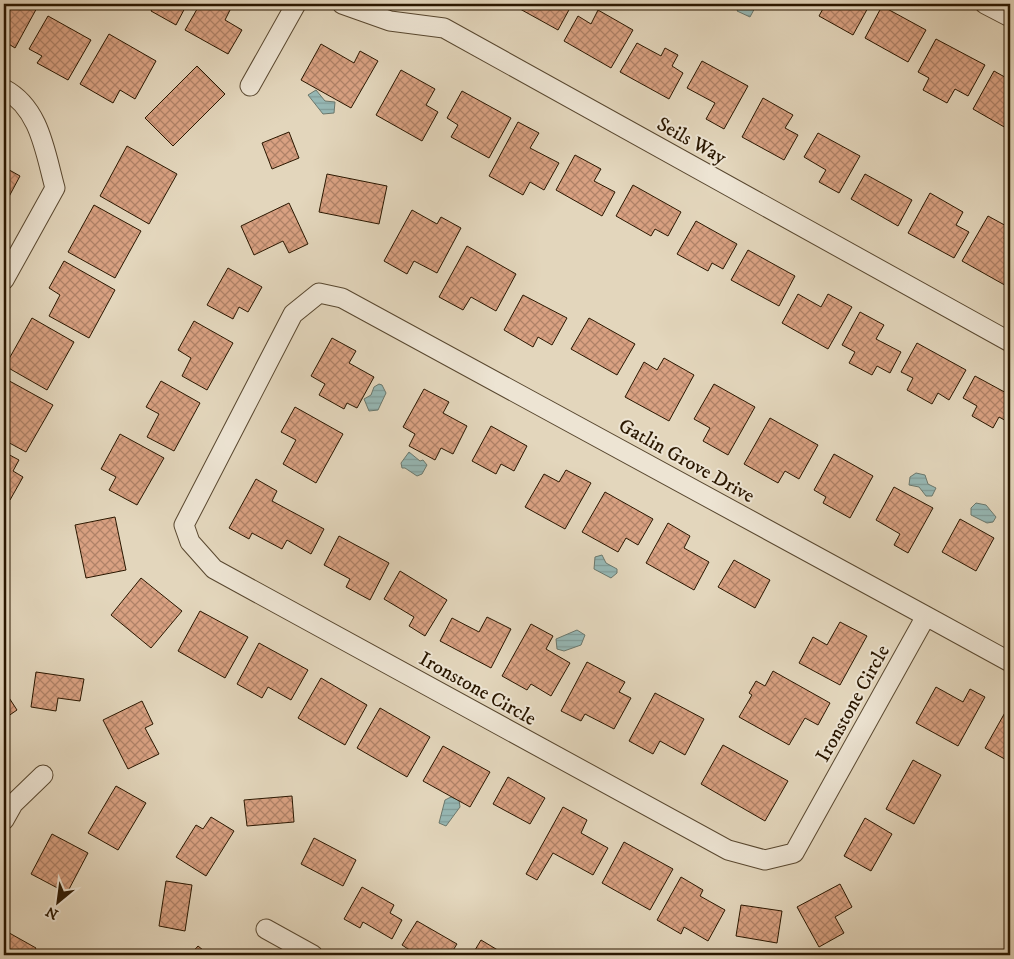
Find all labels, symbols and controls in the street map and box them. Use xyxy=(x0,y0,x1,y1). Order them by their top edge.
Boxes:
street label: Seils Way xyxy=(652,112,731,171)
street label: Gatlin Grove Drive xyxy=(614,414,759,509)
street label: Ironstone Circle xyxy=(811,641,896,767)
street label: Ironstone Circle xyxy=(414,647,540,732)
north arrow xyxy=(32,876,82,926)
text: N xyxy=(42,902,62,923)

